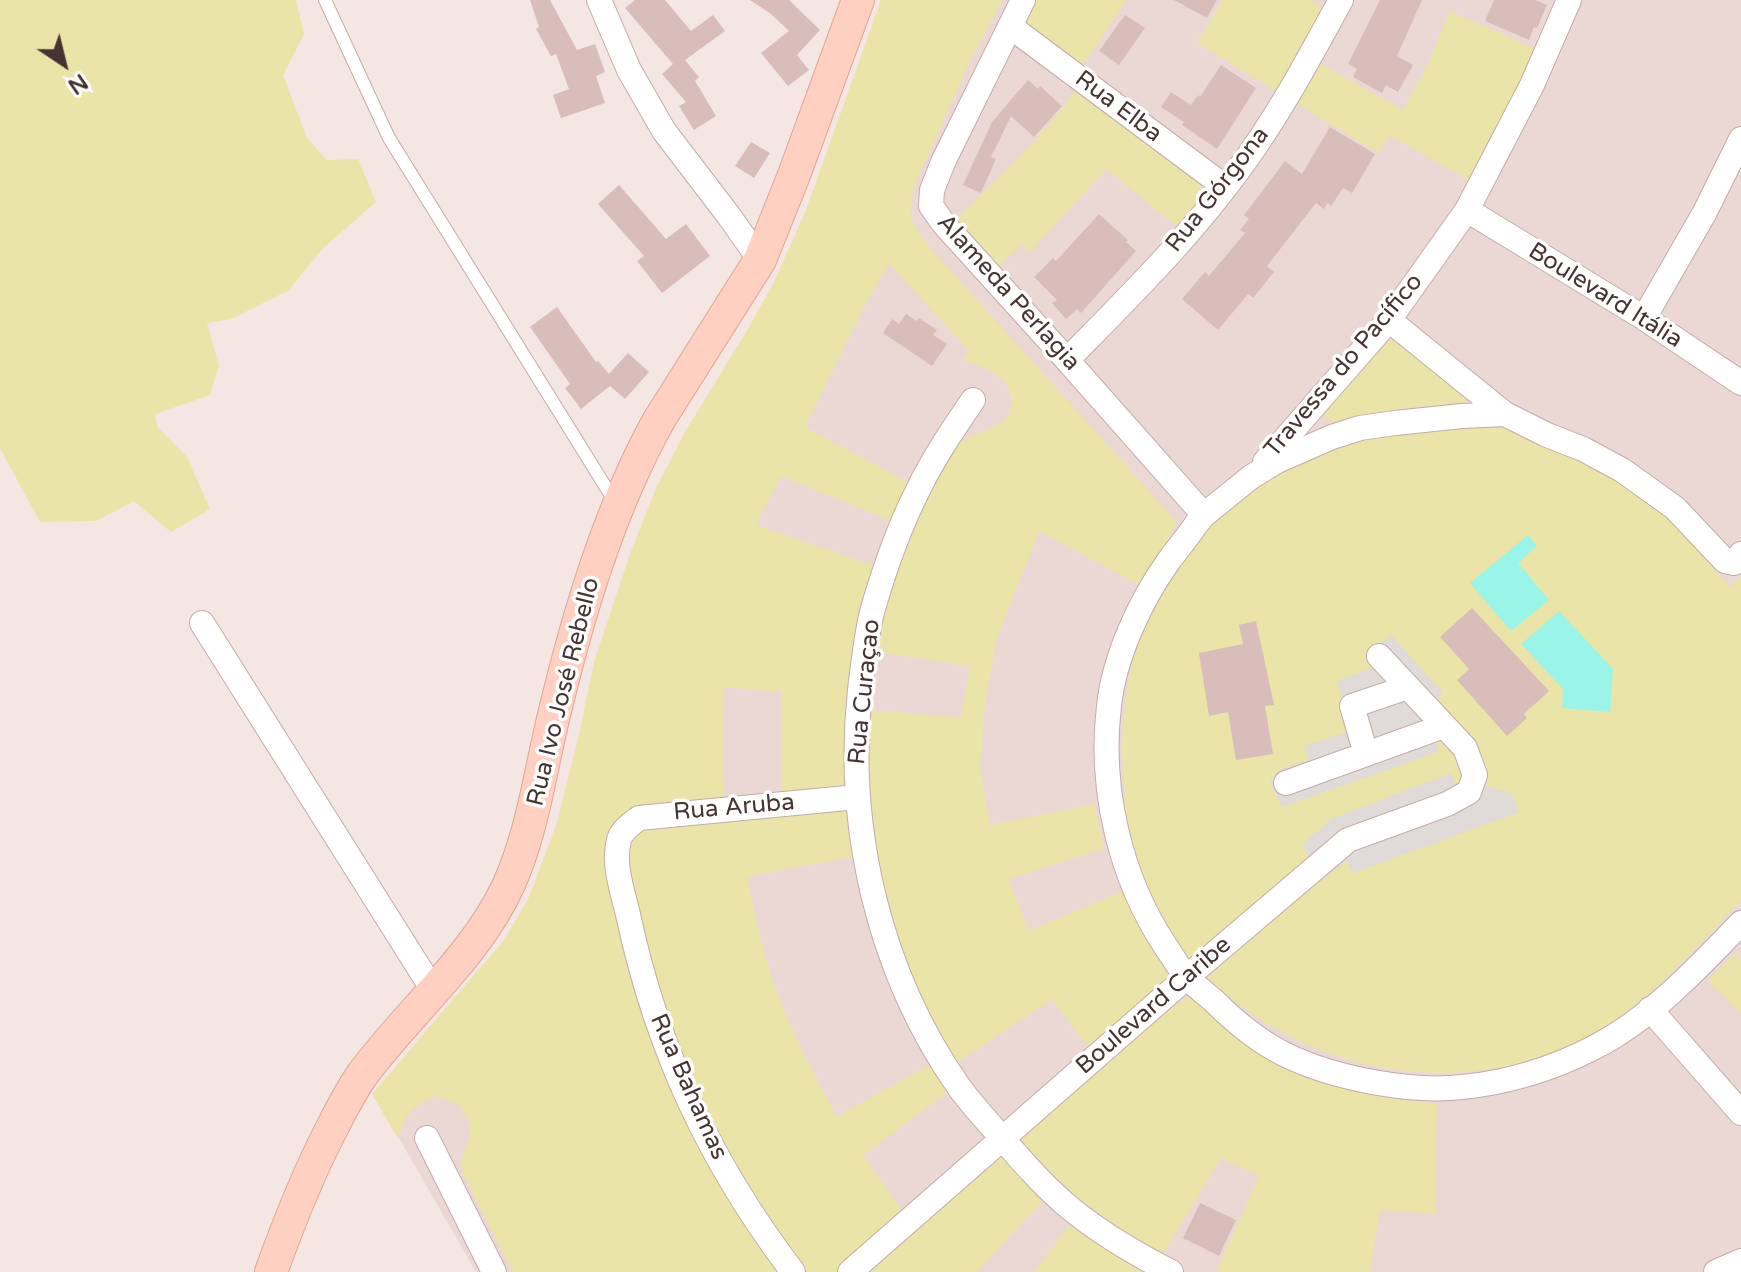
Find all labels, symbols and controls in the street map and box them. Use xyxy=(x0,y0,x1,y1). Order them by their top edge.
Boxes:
north arrow xyxy=(24,24,104,104)
street label: Rua Elba xyxy=(1069,65,1167,149)
text: N xyxy=(63,68,92,99)
street label: Rua Górgona xyxy=(1160,122,1276,258)
street label: Alameda Perlagia xyxy=(930,209,1086,377)
street label: Boulevard Itália xyxy=(1523,237,1687,355)
street label: Travessa do Pacífico xyxy=(1259,268,1429,464)
street label: Rua Ivo José Rebello xyxy=(522,575,606,809)
street label: Rua Curaçao xyxy=(843,618,887,766)
street label: Rua Aruba xyxy=(672,788,796,828)
street label: Boulevard Caribe xyxy=(1071,931,1237,1081)
street label: Rua Bahamas xyxy=(643,1010,733,1164)

